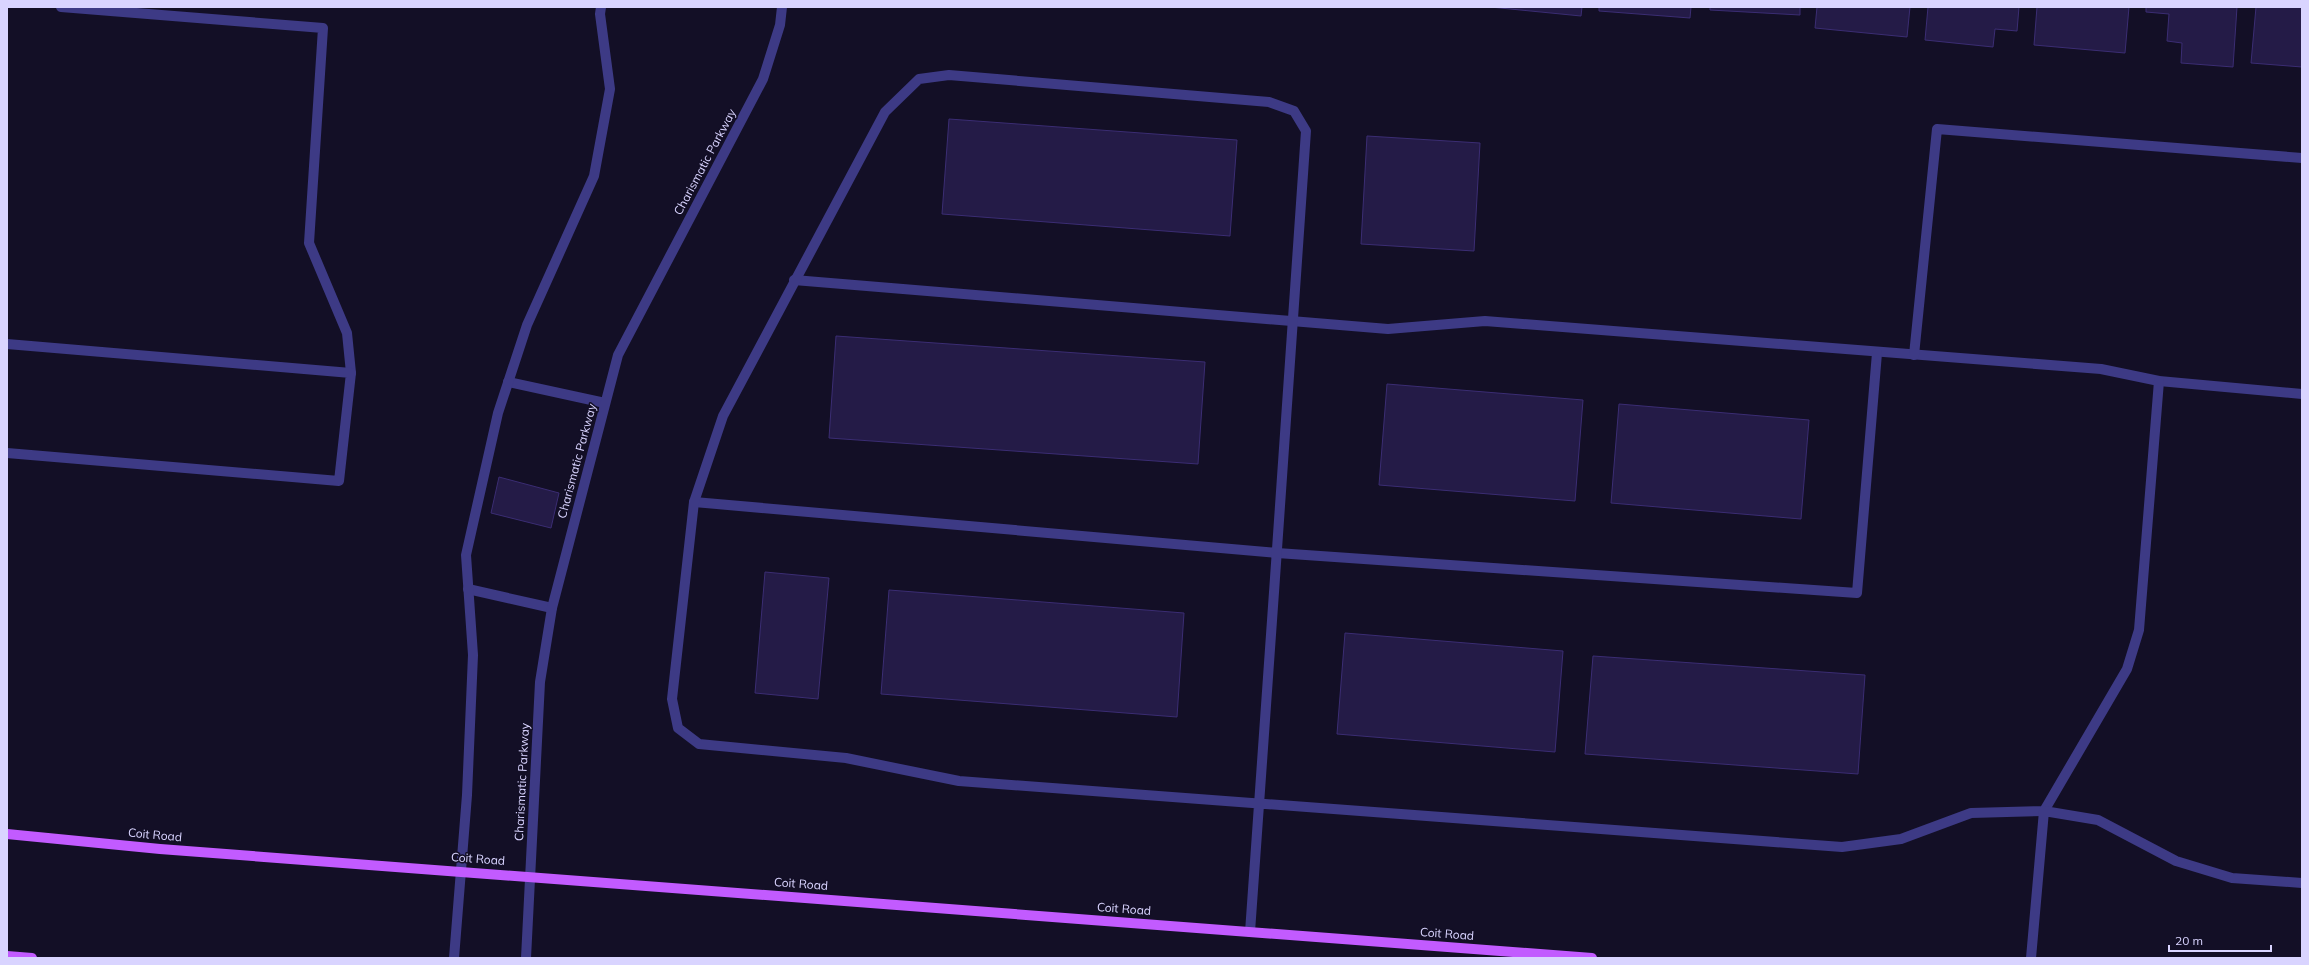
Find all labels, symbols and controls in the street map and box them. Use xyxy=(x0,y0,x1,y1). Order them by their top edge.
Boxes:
street label: Charismatic Parkway xyxy=(670,105,739,218)
street label: Charismatic Parkway xyxy=(554,401,599,520)
street label: Charismatic Parkway xyxy=(511,722,532,841)
street label: Coit Road xyxy=(127,825,183,844)
street label: Coit Road xyxy=(450,849,506,868)
street label: Coit Road xyxy=(773,874,829,893)
street label: Coit Road xyxy=(1096,899,1152,918)
street label: Coit Road xyxy=(1419,924,1475,943)
scale bar xyxy=(2169,927,2271,953)
text: 20 m xyxy=(2175,933,2203,948)

